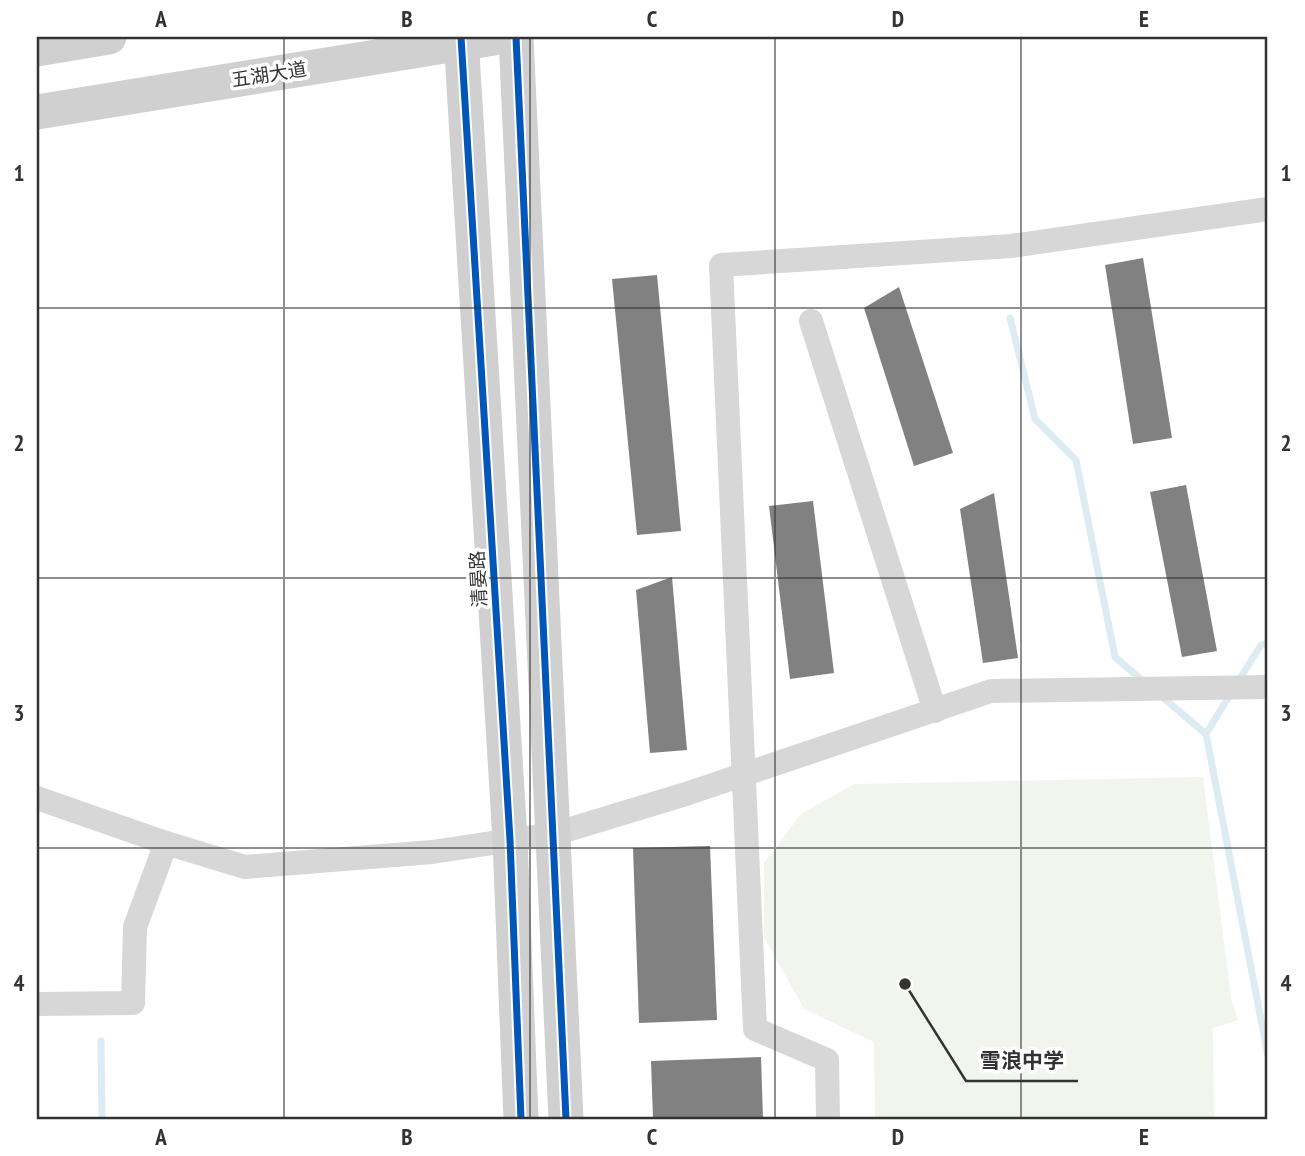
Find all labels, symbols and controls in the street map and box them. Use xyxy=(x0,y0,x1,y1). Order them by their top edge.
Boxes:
text: A xyxy=(154,4,167,33)
text: B xyxy=(401,4,413,33)
text: C xyxy=(647,4,658,33)
text: D xyxy=(892,4,904,33)
text: E xyxy=(1139,4,1149,33)
street label: 五湖大道 xyxy=(230,56,308,92)
text: 1 xyxy=(14,158,25,187)
text: 1 xyxy=(1281,158,1292,187)
text: 2 xyxy=(14,428,25,457)
text: 2 xyxy=(1281,428,1292,457)
street label: 清晏路 xyxy=(465,550,491,608)
text: 3 xyxy=(14,698,25,727)
text: 3 xyxy=(1281,698,1292,727)
text: 4 xyxy=(14,968,25,997)
text: 4 xyxy=(1281,968,1292,997)
callout: 雪浪中学 xyxy=(966,1039,1078,1081)
text: 雪浪中学 xyxy=(980,1047,1064,1074)
text: A xyxy=(154,1122,167,1151)
text: B xyxy=(401,1122,413,1151)
text: C xyxy=(647,1122,658,1151)
text: D xyxy=(892,1122,904,1151)
text: E xyxy=(1139,1122,1149,1151)

